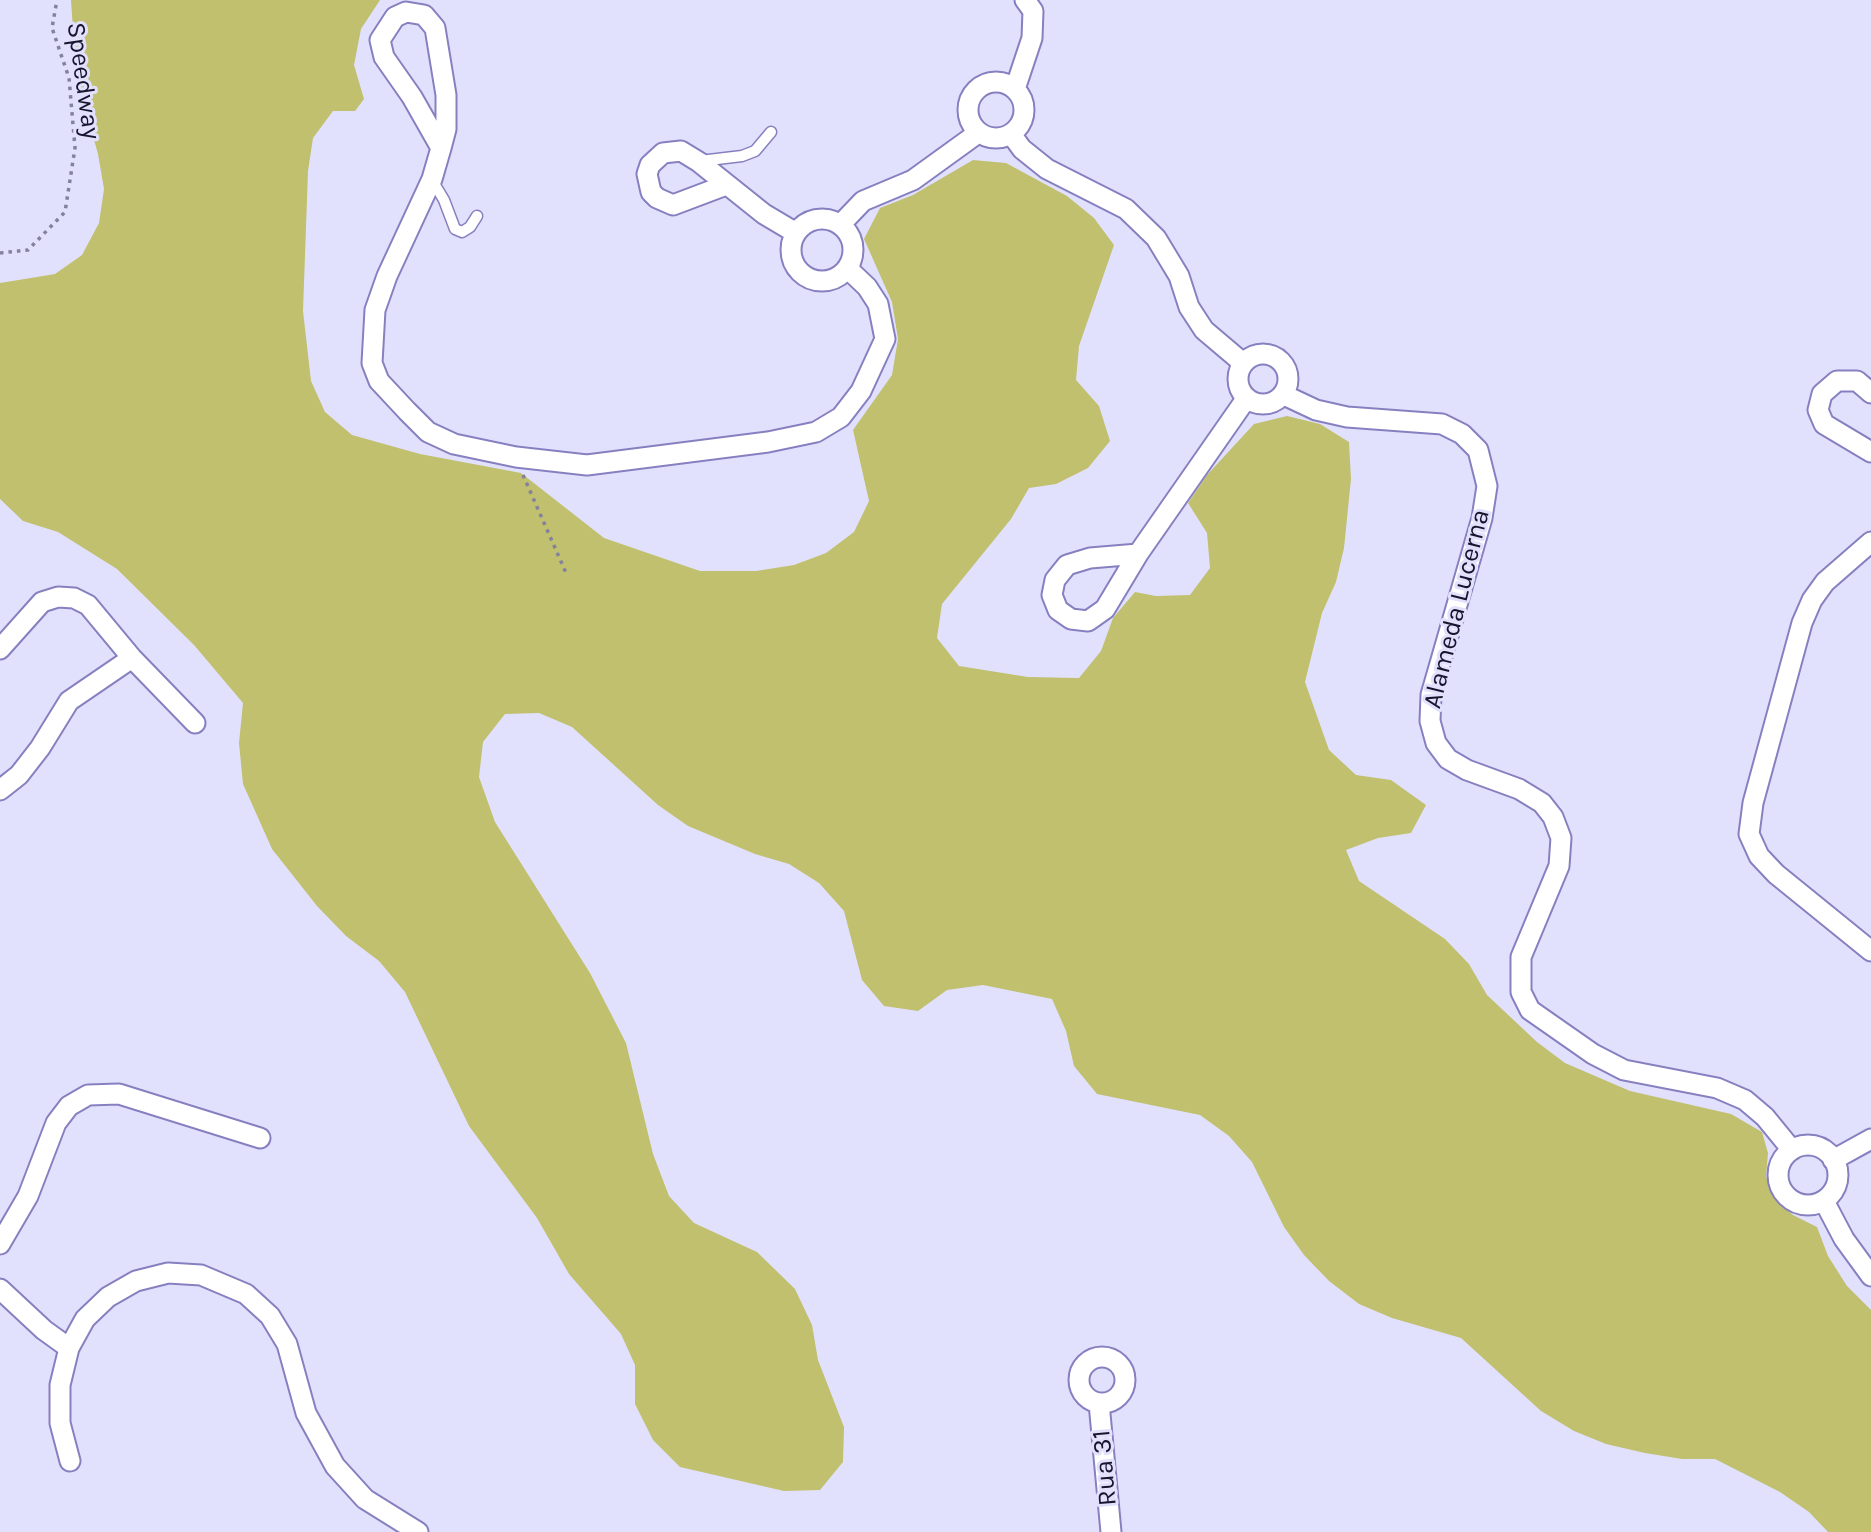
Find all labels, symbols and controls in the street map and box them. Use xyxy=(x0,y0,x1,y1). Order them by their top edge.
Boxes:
street label: Speedway xyxy=(59,20,107,142)
street label: Alameda Lucerna xyxy=(1417,506,1497,712)
street label: Rua 31 xyxy=(1086,1429,1124,1507)

